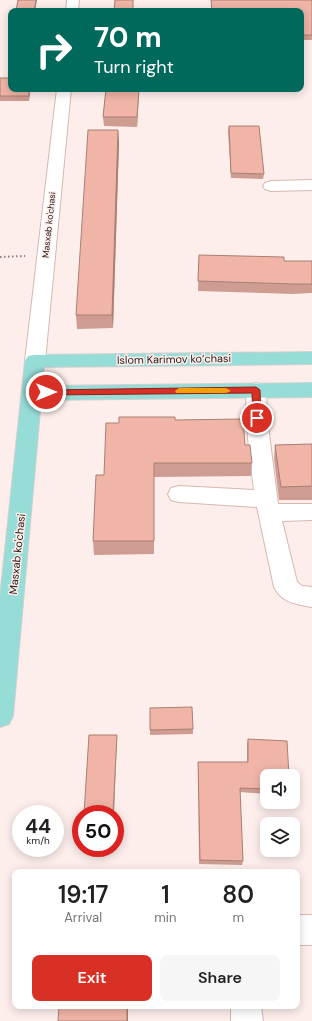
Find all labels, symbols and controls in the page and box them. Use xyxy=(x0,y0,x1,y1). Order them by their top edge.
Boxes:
text: 70 m xyxy=(94,19,162,56)
icon: right xyxy=(28,24,80,76)
text: Turn right xyxy=(94,55,174,79)
street label: Masxab ko'chasi xyxy=(40,191,58,259)
street label: Islom Karimov ko‘chasi xyxy=(117,351,231,367)
position arrow xyxy=(25,371,67,413)
pin xyxy=(240,401,274,435)
icon: arrive xyxy=(246,407,268,429)
street label: Masxab ko'chasi xyxy=(6,513,28,595)
map controls xyxy=(260,769,300,857)
button: sound xyxy=(260,769,300,809)
speed limit sign: 50 xyxy=(72,805,124,857)
text: 44 xyxy=(25,813,51,839)
button: layers xyxy=(260,817,300,857)
text: km/h xyxy=(26,834,50,847)
text: 19:17 xyxy=(58,879,108,910)
text: 1 xyxy=(161,879,170,910)
text: 80 xyxy=(222,879,254,910)
text: Arrival xyxy=(64,909,102,926)
text: min xyxy=(154,909,176,926)
text: m xyxy=(232,909,244,926)
button: Exit xyxy=(32,955,152,1001)
button: Share xyxy=(160,955,280,1001)

